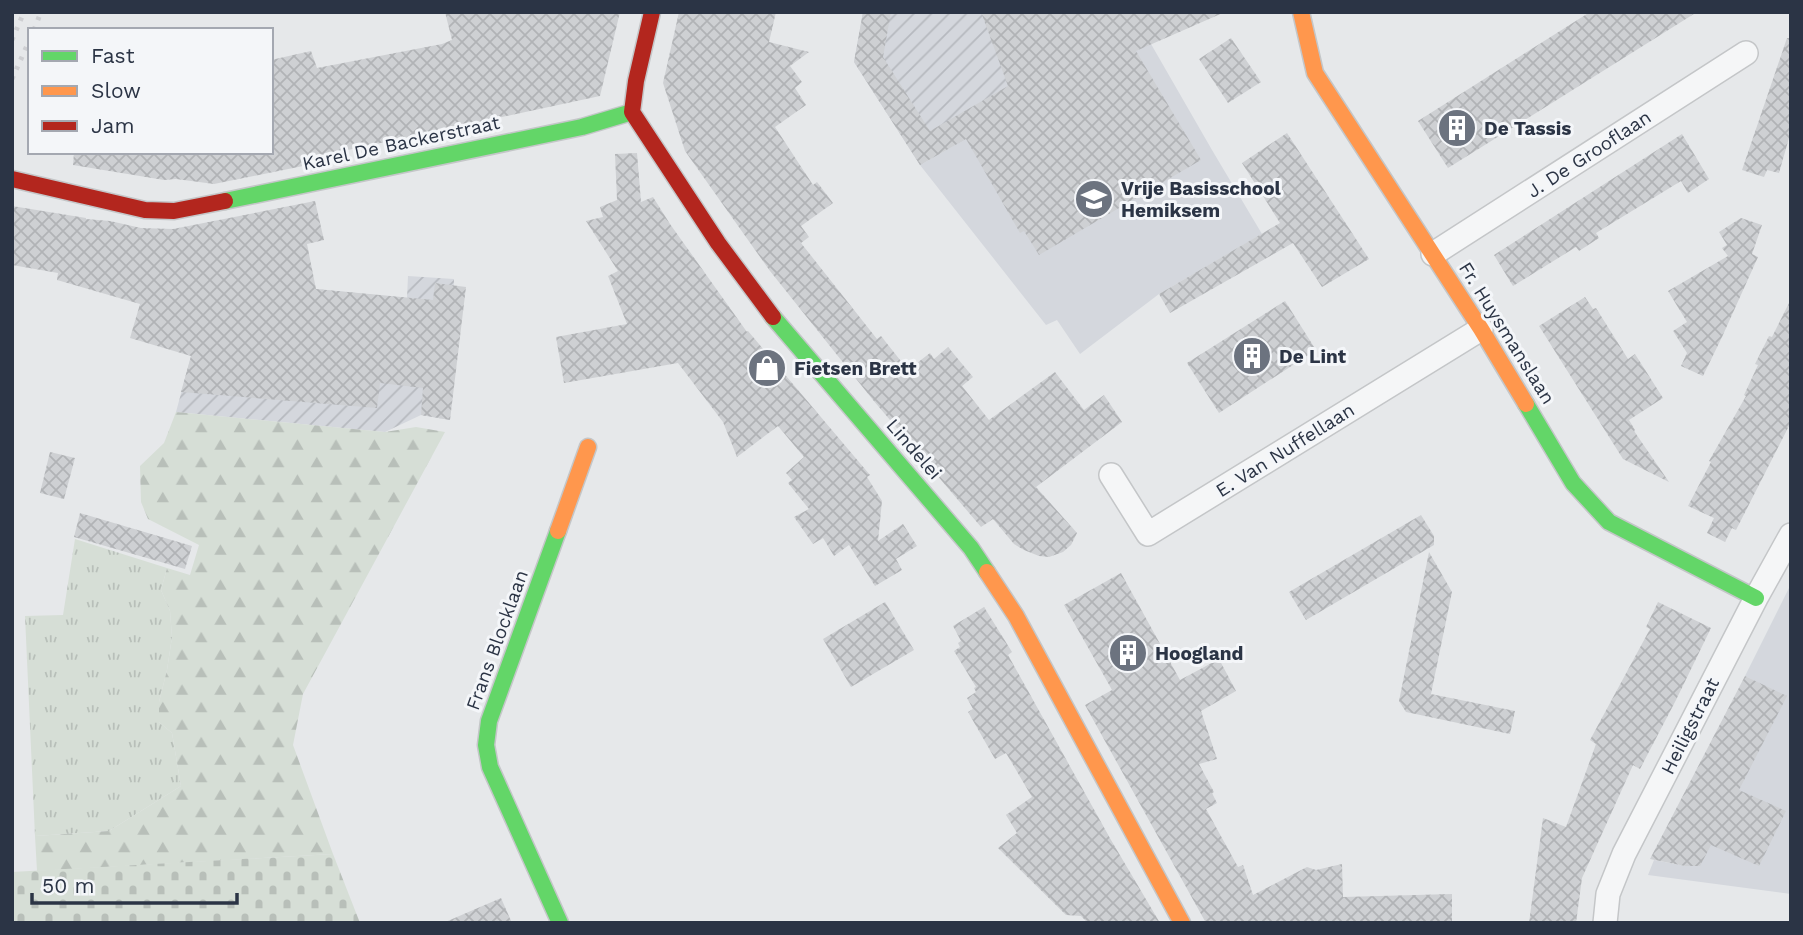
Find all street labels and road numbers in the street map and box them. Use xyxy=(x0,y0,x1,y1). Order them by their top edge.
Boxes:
street label: J. De Grooflaan xyxy=(1523,105,1655,203)
street label: Karel De Backerstraat xyxy=(300,111,502,175)
street label: Fr. Huysmanslaan xyxy=(1454,258,1560,408)
street label: E. Van Nuffellaan xyxy=(1211,398,1359,502)
street label: Lindelei xyxy=(881,414,947,484)
street label: Frans Blocklaan xyxy=(461,567,533,713)
street label: Heiligstraat xyxy=(1656,674,1724,778)

